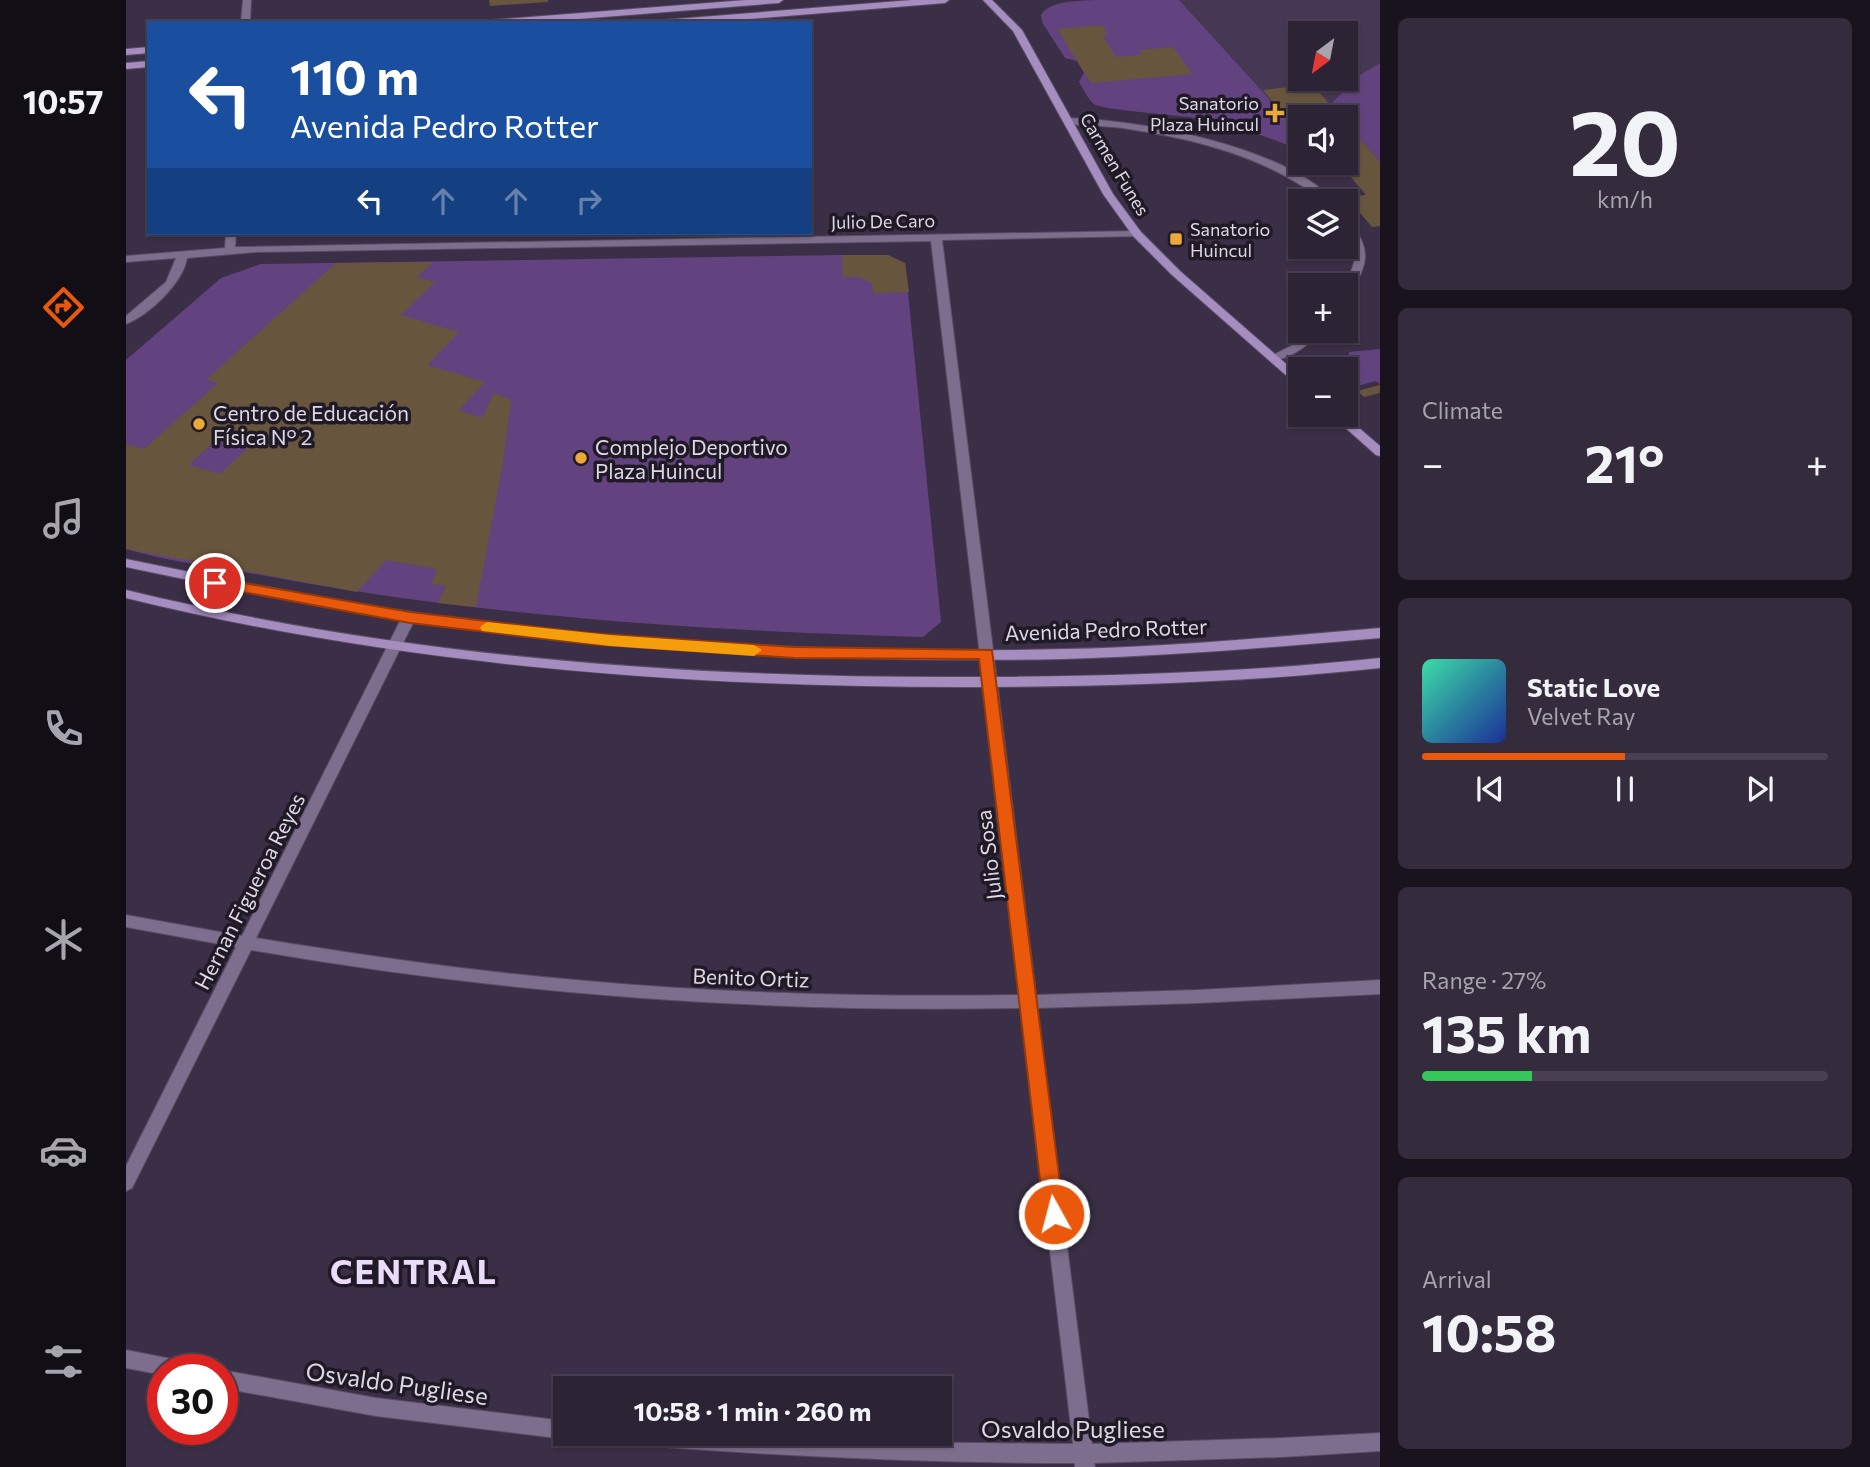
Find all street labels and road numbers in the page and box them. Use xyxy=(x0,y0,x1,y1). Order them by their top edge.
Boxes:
street label: Carmen Funes xyxy=(1076,109,1154,219)
street label: Julio De Caro xyxy=(831,209,935,233)
street label: Avenida Pedro Rotter xyxy=(1004,613,1208,645)
street label: Hernan Figueroa Reyes xyxy=(189,789,309,993)
street label: Julio Sosa xyxy=(970,809,1006,901)
street label: Benito Ortiz xyxy=(692,962,810,992)
street label: Osvaldo Pugliese xyxy=(304,1356,490,1410)
street label: Osvaldo Pugliese xyxy=(981,1414,1165,1443)

